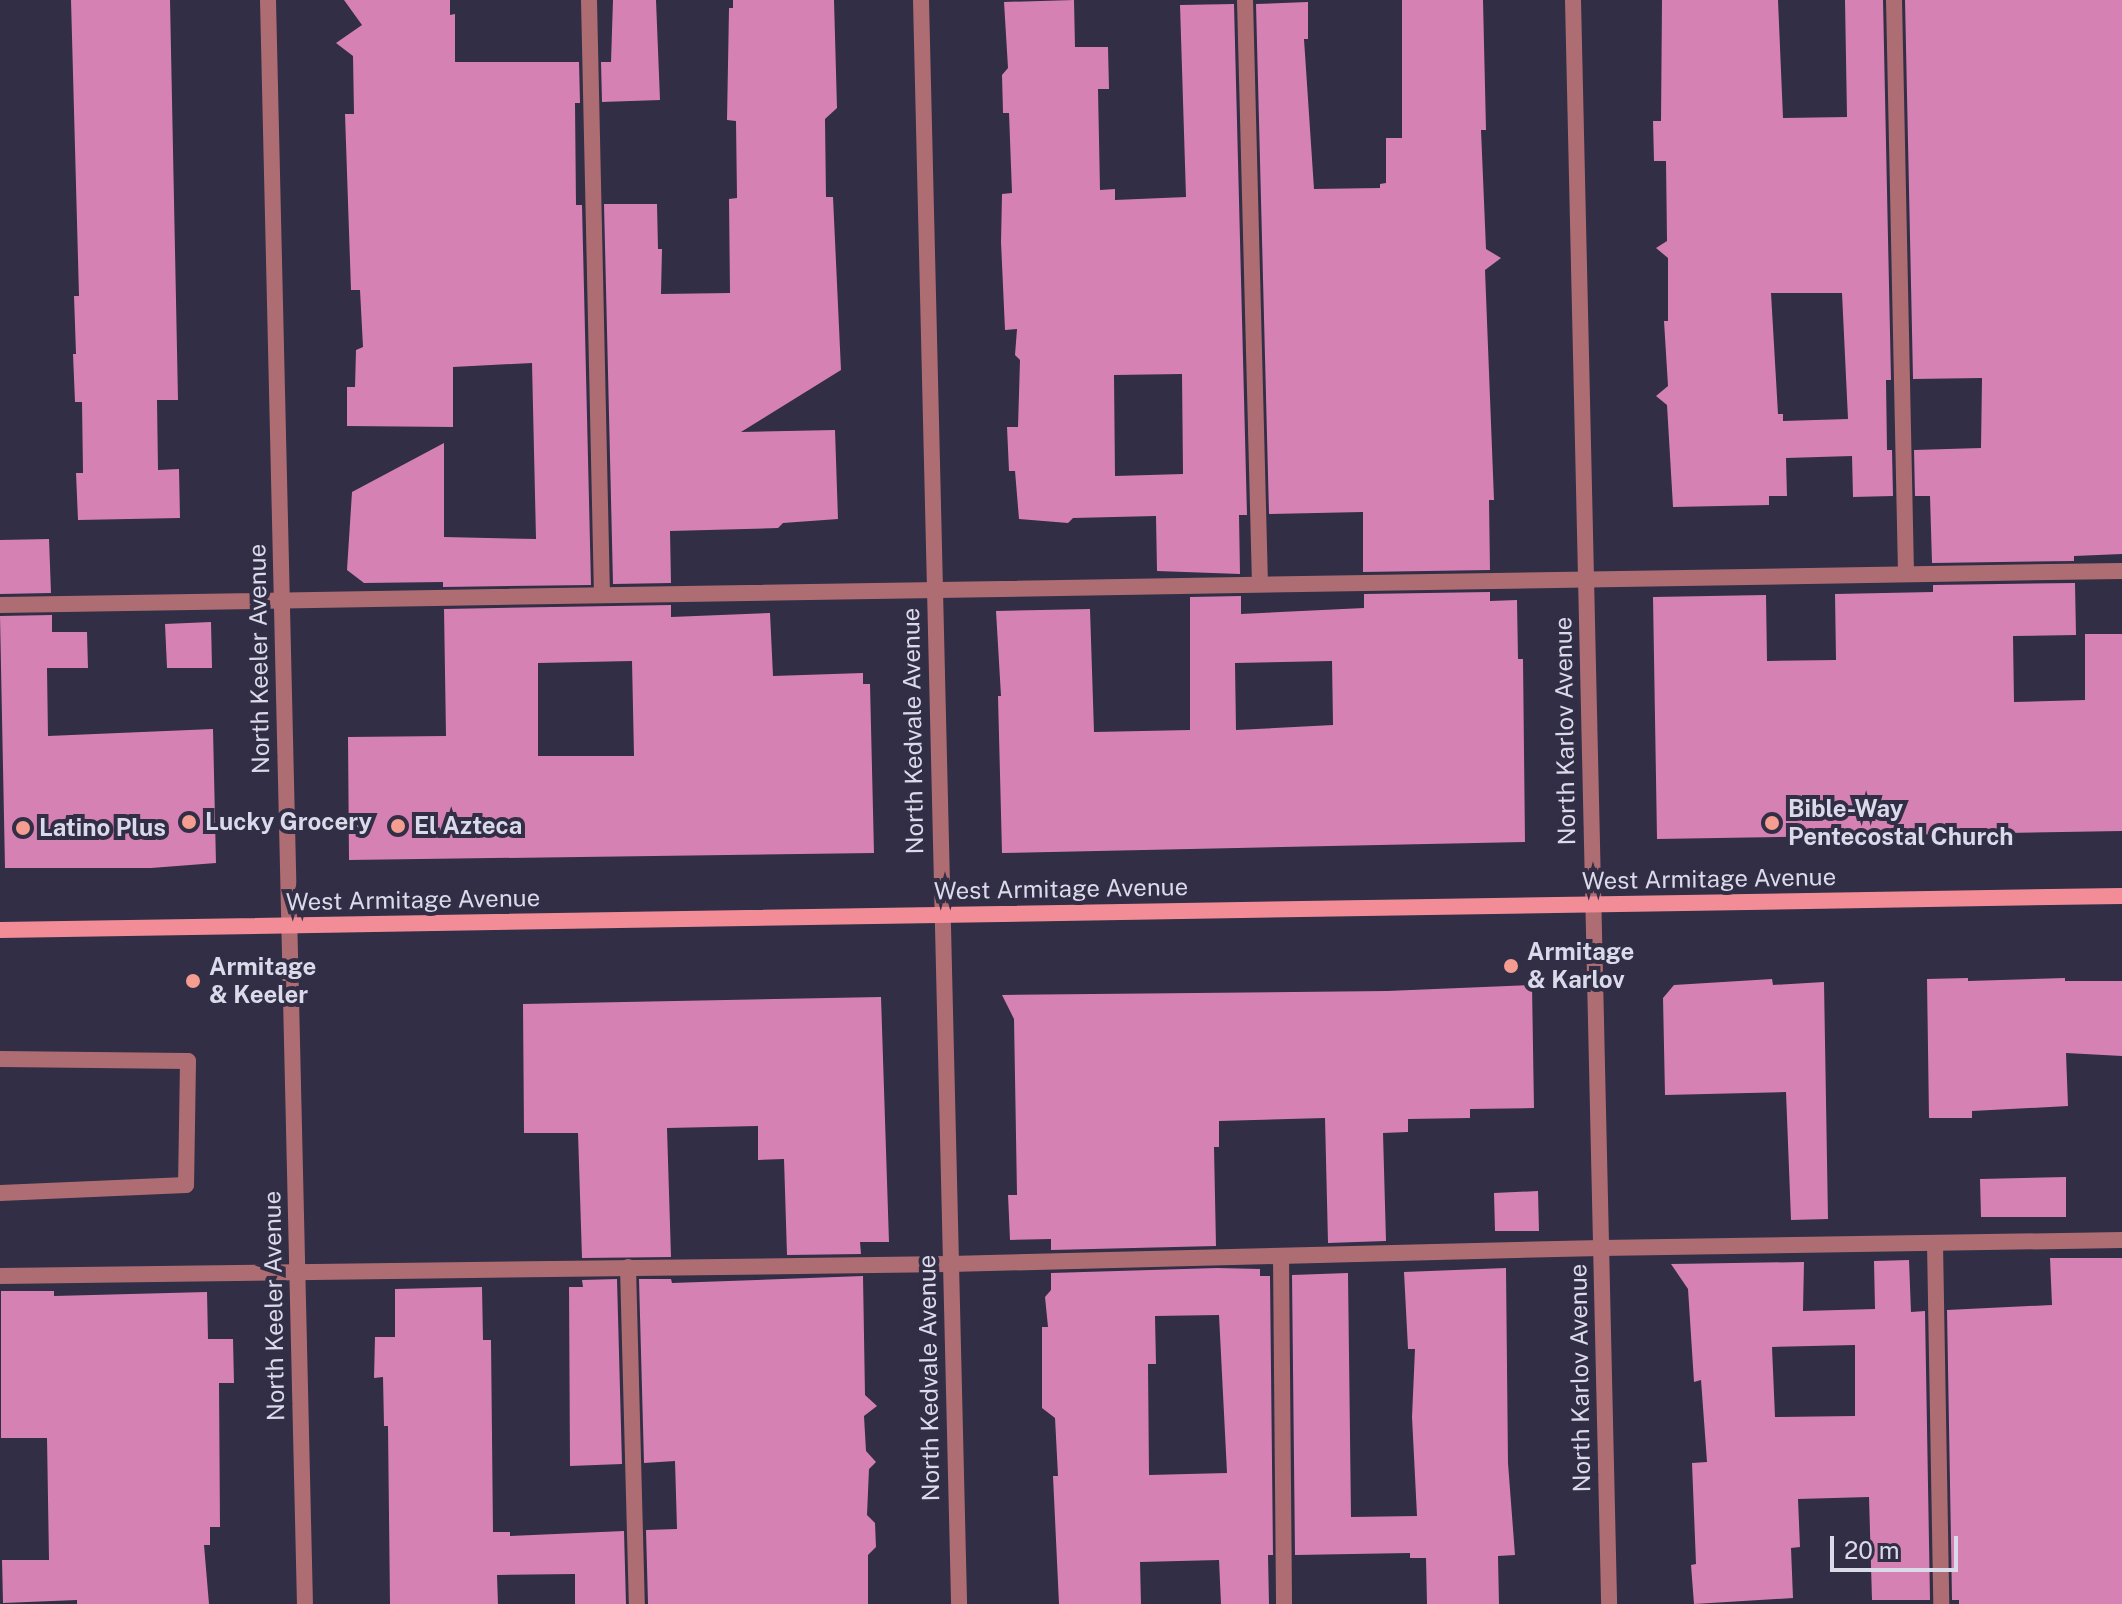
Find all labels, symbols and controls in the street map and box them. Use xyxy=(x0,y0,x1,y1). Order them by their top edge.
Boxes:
street label: North Keeler Avenue xyxy=(243,544,275,774)
street label: North Kedvale Avenue xyxy=(896,607,930,855)
street label: North Karlov Avenue xyxy=(1549,616,1581,846)
place label: Bible-Way Pentecostal Church xyxy=(1788,795,2014,851)
place label: Lucky Grocery xyxy=(205,808,372,836)
place label: El Azteca xyxy=(414,812,522,840)
marker: Lucky Grocery xyxy=(180,813,198,831)
place label: Latino Plus xyxy=(39,814,166,842)
marker: Bible-Way Pentecostal Church xyxy=(1763,814,1781,832)
marker: El Azteca xyxy=(389,817,407,835)
marker: Latino Plus xyxy=(14,819,32,837)
street label: West Armitage Avenue xyxy=(1582,862,1836,896)
street label: West Armitage Avenue xyxy=(934,872,1188,906)
street label: West Armitage Avenue xyxy=(286,883,540,917)
place label: Armitage & Karlov xyxy=(1527,938,1634,994)
place label: Armitage & Keeler xyxy=(209,953,316,1009)
marker: Armitage & Karlov xyxy=(1502,957,1520,975)
marker: Armitage & Keeler xyxy=(184,972,202,990)
street label: North Keeler Avenue xyxy=(258,1191,290,1421)
street label: North Kedvale Avenue xyxy=(912,1254,946,1502)
street label: North Karlov Avenue xyxy=(1564,1263,1596,1493)
scale bar xyxy=(1834,1520,1962,1570)
text: 20 m xyxy=(1844,1536,1900,1564)

